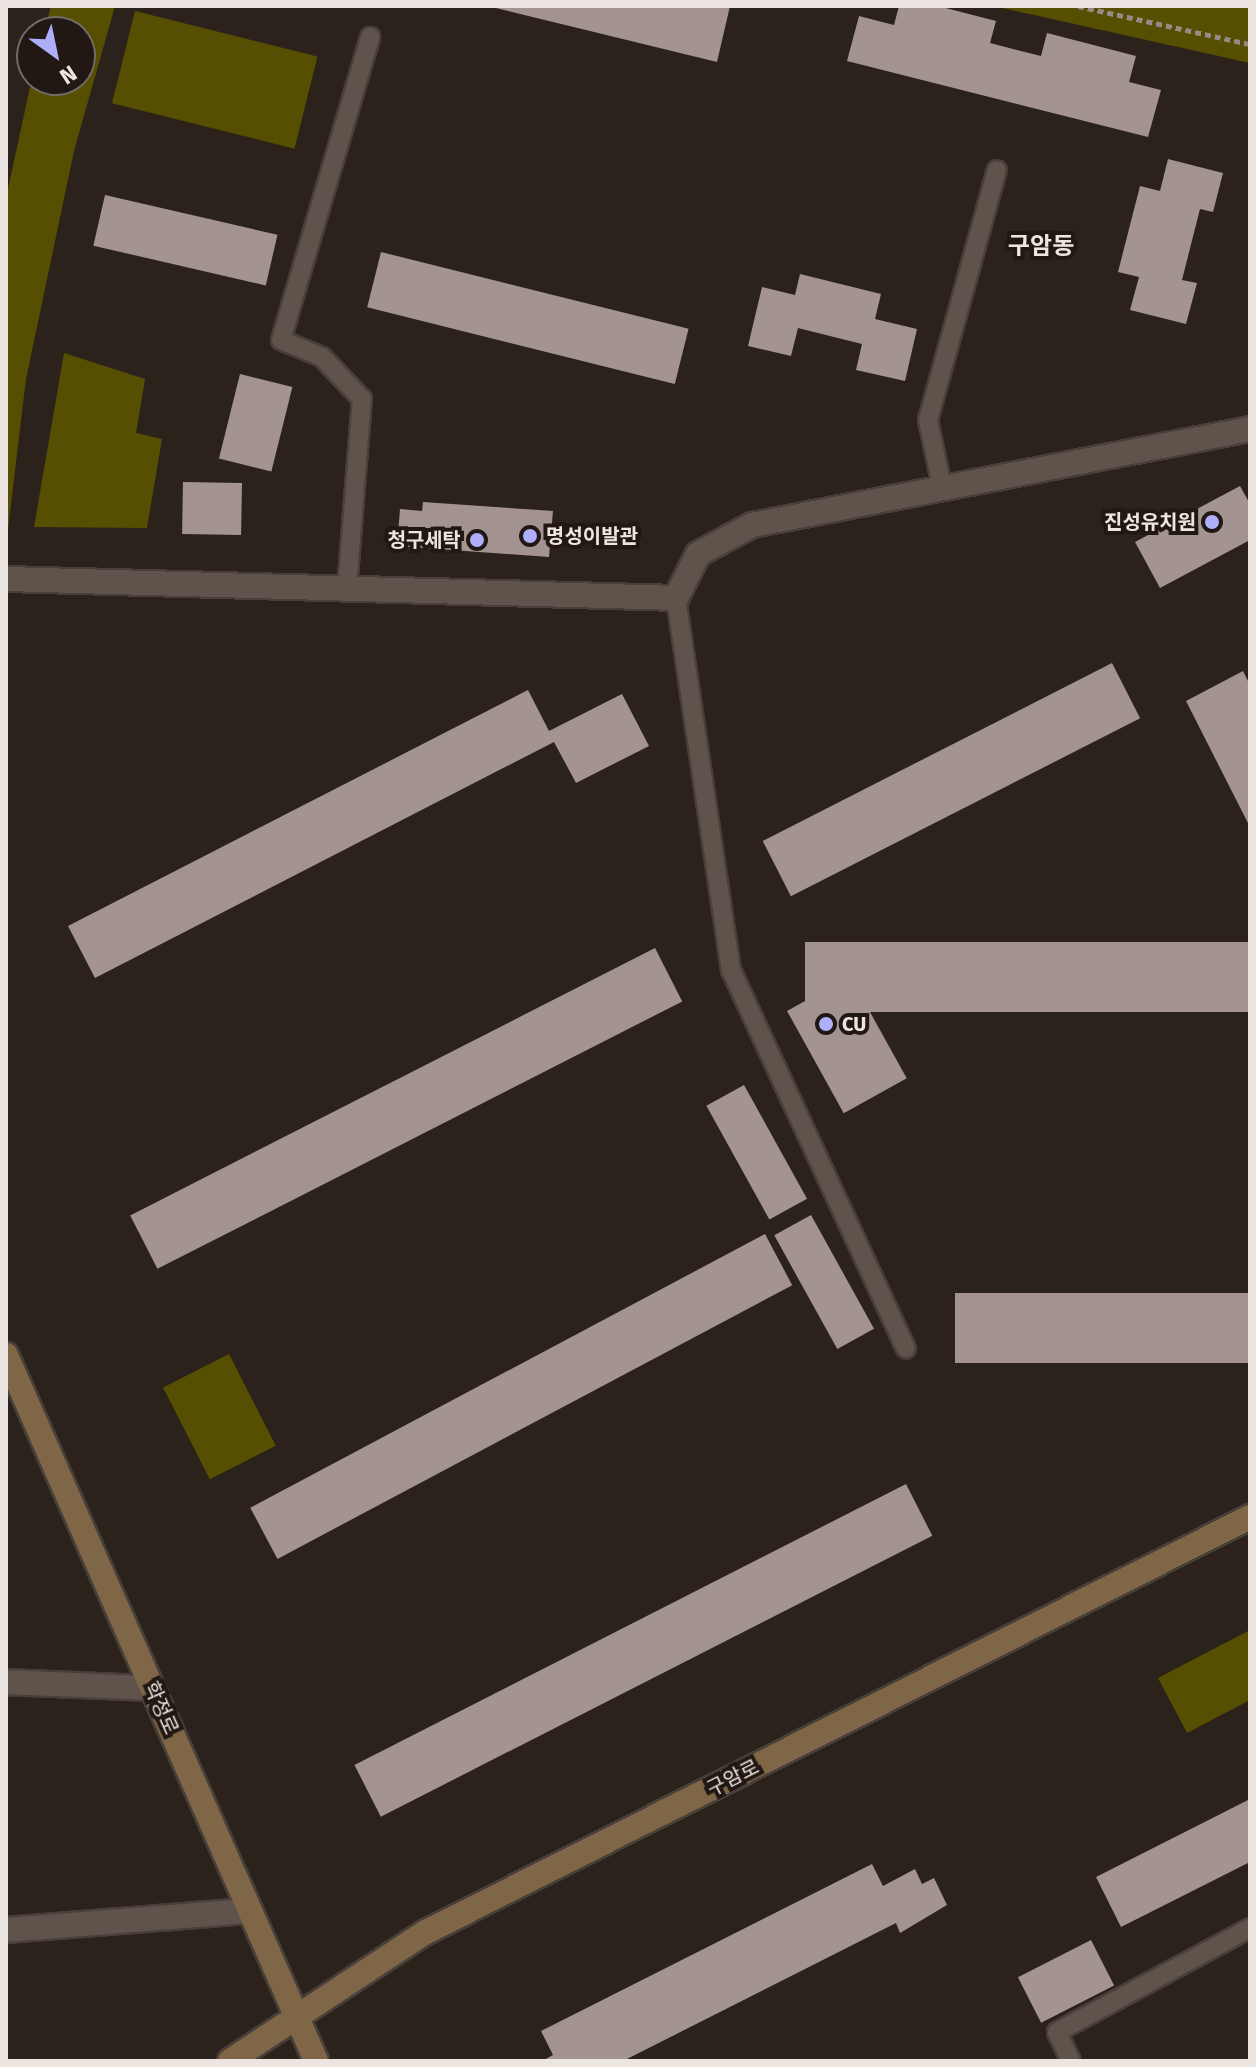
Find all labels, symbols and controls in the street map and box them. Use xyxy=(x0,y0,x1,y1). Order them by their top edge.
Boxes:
north arrow xyxy=(16,16,96,96)
text: N xyxy=(55,60,82,90)
district label: 구암동 xyxy=(1008,233,1074,261)
place label: 진성유치원 xyxy=(1104,510,1196,534)
marker: 진성유치원 xyxy=(1203,513,1221,531)
place label: 명성이발관 xyxy=(546,524,638,548)
marker: 명성이발관 xyxy=(521,527,539,545)
place label: 청구세탁 xyxy=(387,528,461,552)
marker: 청구세탁 xyxy=(468,531,486,549)
place label: CU xyxy=(842,1012,866,1036)
marker: CU xyxy=(817,1015,835,1033)
street label: 학정로 xyxy=(139,1678,183,1738)
street label: 구암로 xyxy=(703,1755,763,1801)

